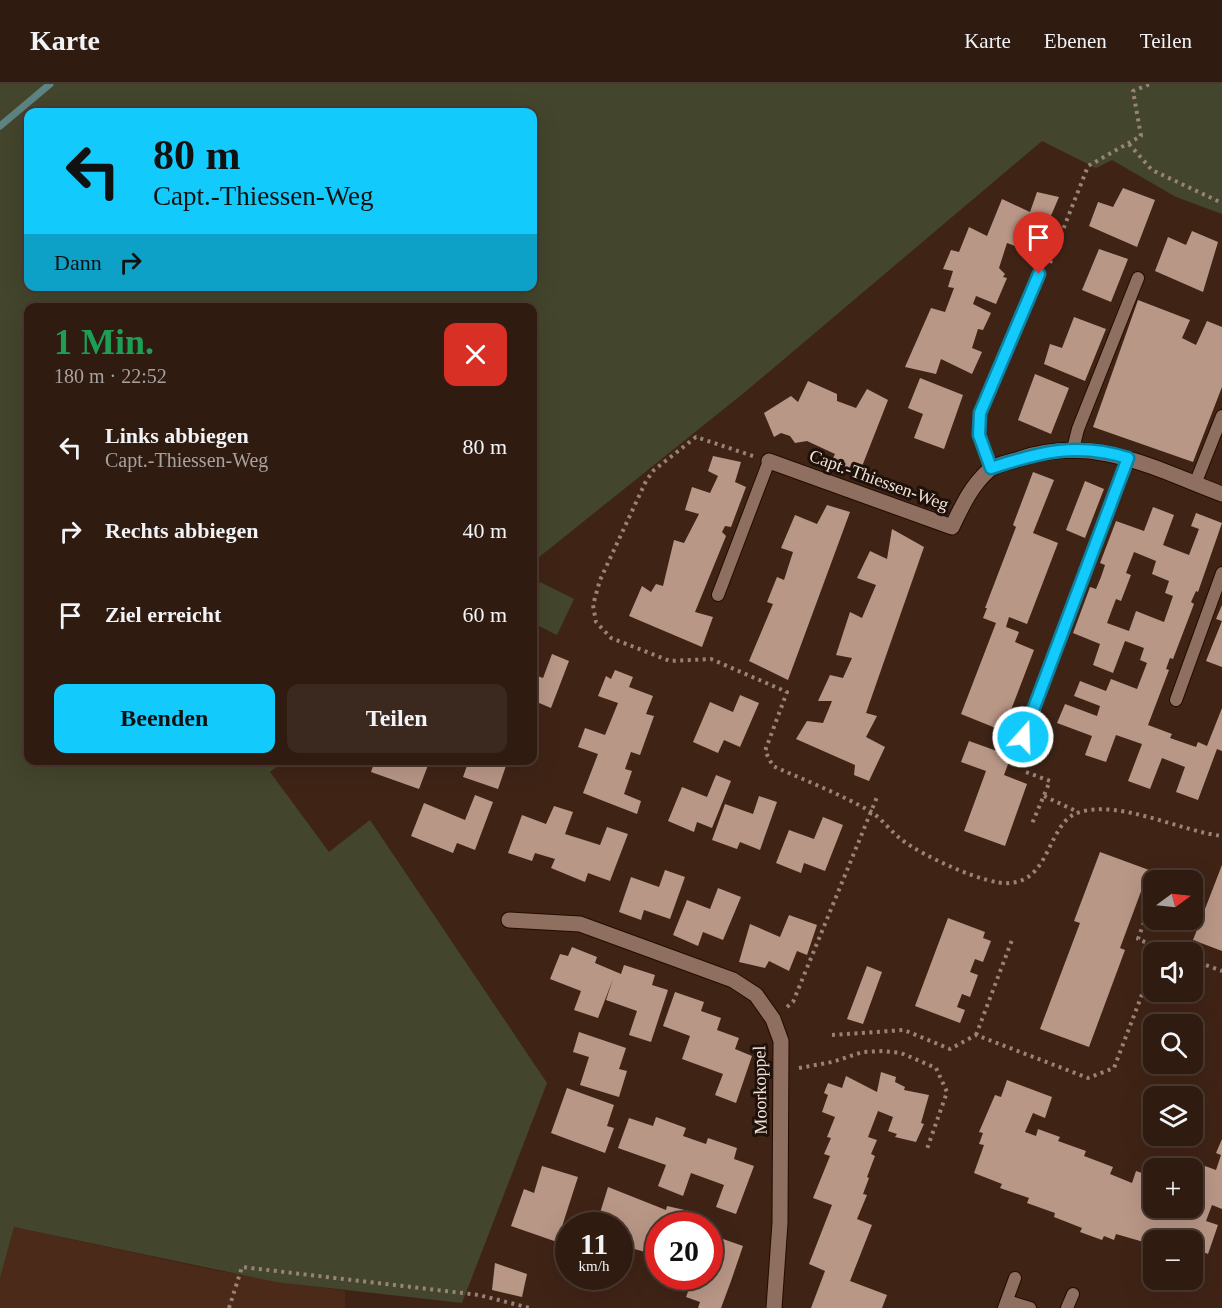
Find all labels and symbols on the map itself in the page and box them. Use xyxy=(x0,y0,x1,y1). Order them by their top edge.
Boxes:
pin xyxy=(1013,212,1064,274)
street label: Capt.-Thiessen-Weg xyxy=(807,445,951,515)
position arrow xyxy=(991,705,1055,769)
north arrow xyxy=(1143,870,1203,930)
street label: Moorkoppel xyxy=(749,1045,771,1135)
speed limit sign: 20 xyxy=(645,1212,723,1290)

